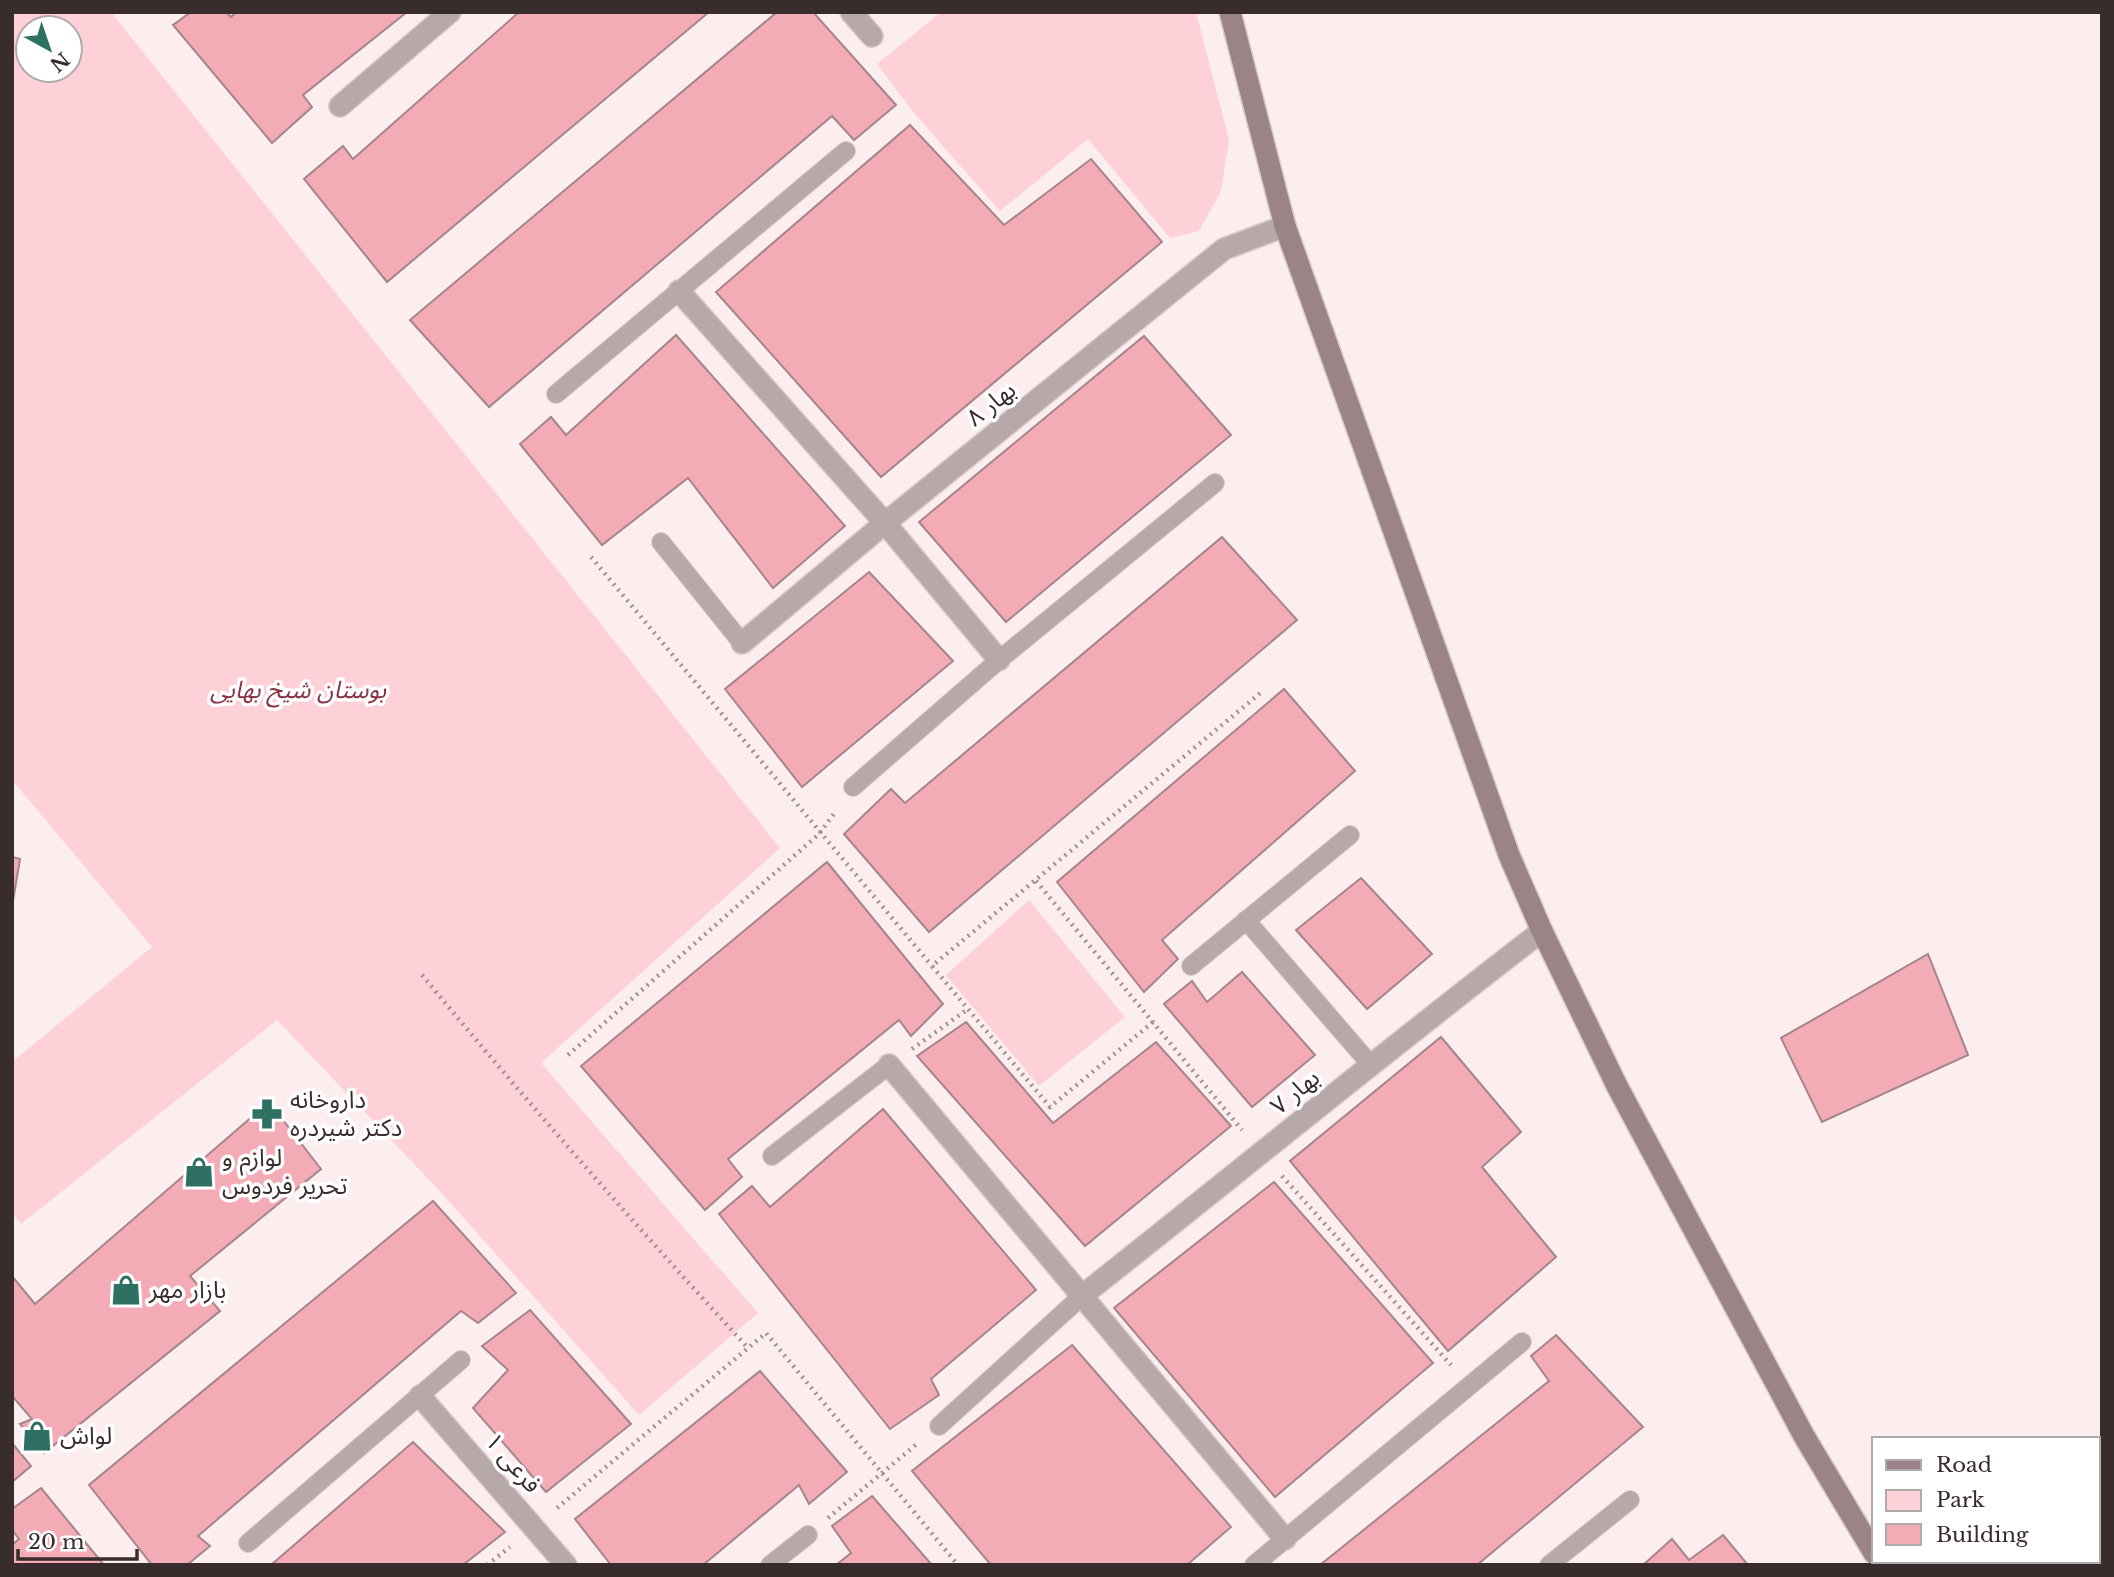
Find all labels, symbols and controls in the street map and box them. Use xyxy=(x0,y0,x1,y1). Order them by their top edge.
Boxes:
north arrow xyxy=(14,14,84,84)
text: N xyxy=(45,47,74,76)
street label: بهار ۸ xyxy=(960,375,1021,432)
park label: بوستان شیخ بهایی xyxy=(210,675,387,708)
street label: بهار ۷ xyxy=(1264,1063,1325,1120)
place label: داروخانه دکتر شیردره xyxy=(290,1085,402,1142)
pharmacy icon: داروخانه دکتر شیردره xyxy=(250,1097,284,1131)
place label: لوازم و تحریر فردوس xyxy=(222,1143,348,1200)
shop icon: لوازم و تحریر فردوس xyxy=(182,1155,216,1189)
shop icon: بازار مهر xyxy=(109,1273,143,1307)
place label: بازار مهر xyxy=(148,1275,226,1304)
shop icon: لواش xyxy=(20,1419,54,1453)
place label: لواش xyxy=(60,1421,112,1450)
street label: فرعی ۱ xyxy=(479,1427,547,1499)
legend xyxy=(1872,1437,2100,1563)
text: Road xyxy=(1936,1452,1992,1478)
text: Park xyxy=(1936,1487,1985,1513)
scale bar xyxy=(18,1518,136,1562)
text: Building xyxy=(1936,1522,2029,1548)
text: 20 m xyxy=(28,1529,85,1555)

